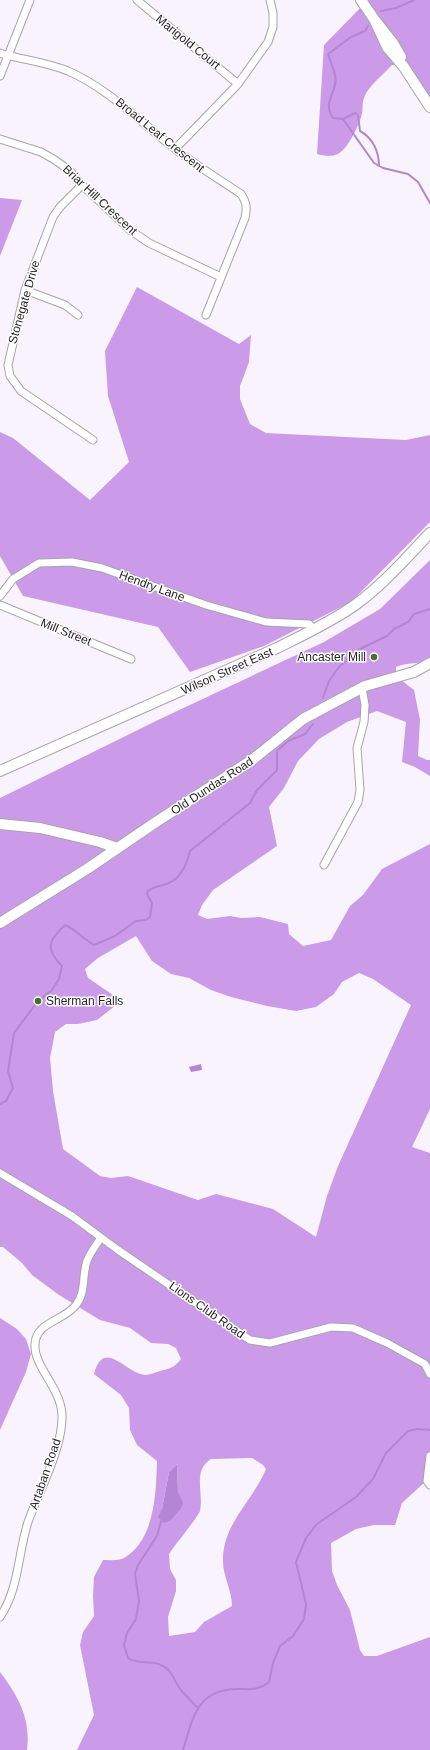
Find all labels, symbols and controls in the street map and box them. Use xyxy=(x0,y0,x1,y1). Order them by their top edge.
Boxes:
street label: Marigold Court xyxy=(153,12,224,73)
street label: Broad Leaf Crescent xyxy=(113,95,208,175)
street label: Briar Hill Crescent xyxy=(60,162,141,239)
street label: Stonegate Drive xyxy=(5,258,43,345)
street label: Hendry Lane xyxy=(117,568,187,604)
street label: Mill Street xyxy=(39,616,94,649)
street label: Wilson Street East xyxy=(179,644,276,697)
place label: Ancaster Mill xyxy=(297,650,366,664)
marker: Ancaster Mill xyxy=(369,652,379,662)
street label: Old Dundas Road xyxy=(168,754,256,818)
place label: Sherman Falls xyxy=(46,994,123,1008)
marker: Sherman Falls xyxy=(33,996,43,1006)
street label: Lions Club Road xyxy=(167,1279,247,1341)
street label: Artaban Road xyxy=(26,1437,64,1511)

